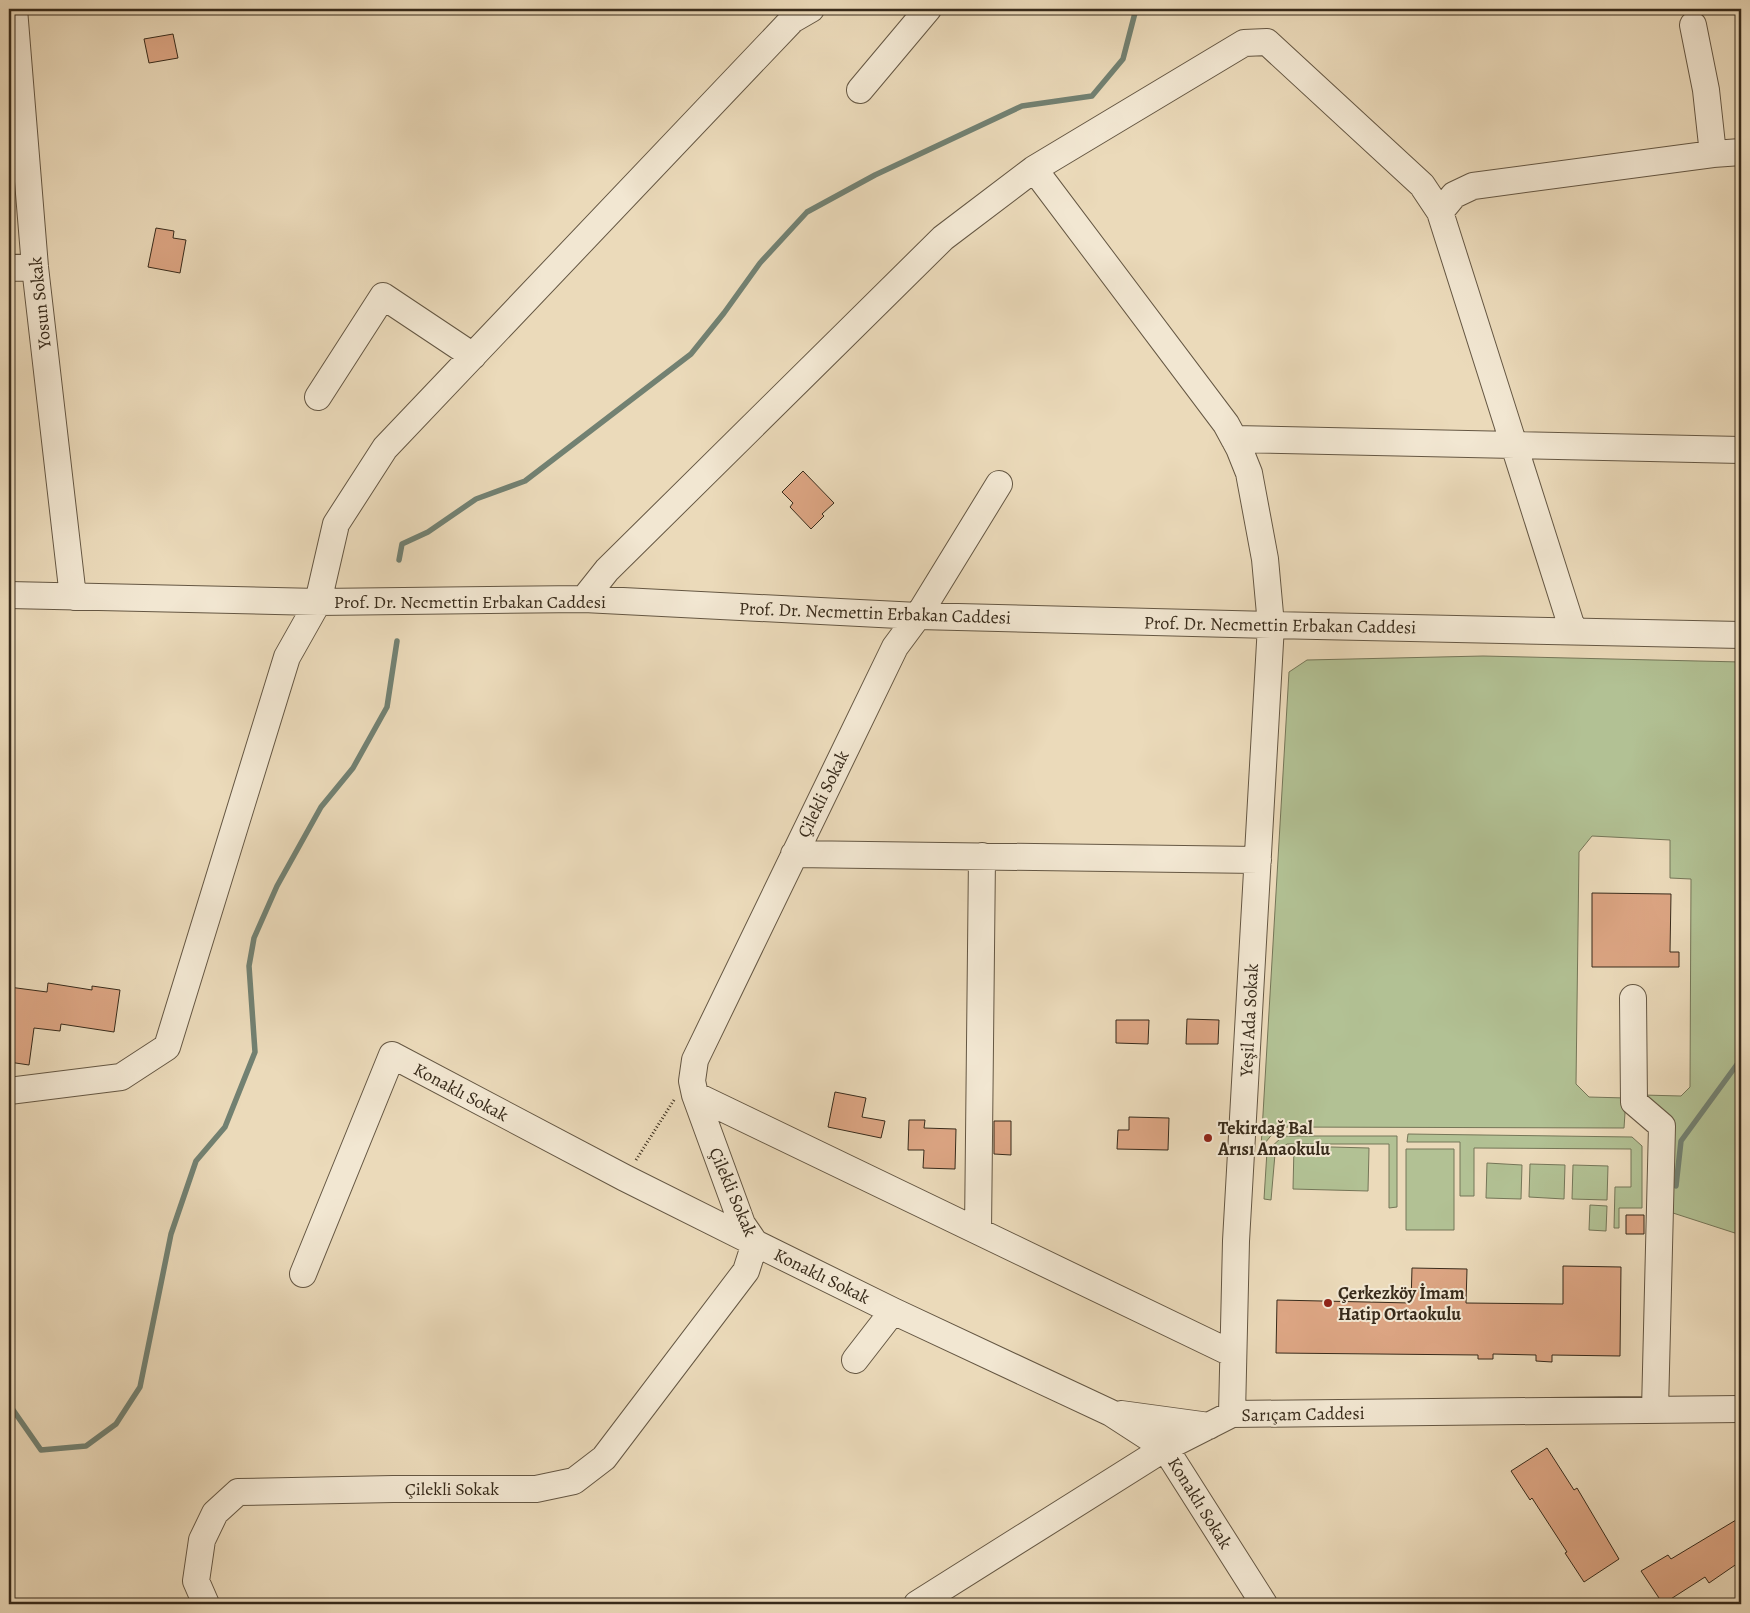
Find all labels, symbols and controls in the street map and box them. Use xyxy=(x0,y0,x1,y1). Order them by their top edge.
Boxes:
street label: Yosun Sokak xyxy=(23,256,57,351)
street label: Prof. Dr. Necmettin Erbakan Caddesi xyxy=(334,590,606,614)
street label: Prof. Dr. Necmettin Erbakan Caddesi xyxy=(739,596,1011,630)
street label: Prof. Dr. Necmettin Erbakan Caddesi xyxy=(1144,611,1416,639)
street label: Çilekli Sokak xyxy=(792,746,855,842)
street label: Yeşil Ada Sokak xyxy=(1234,963,1264,1078)
street label: Konaklı Sokak xyxy=(409,1057,513,1127)
place label: Tekirdağ Bal Arısı Anaokulu xyxy=(1217,1116,1330,1161)
marker: Tekirdağ Bal Arısı Anaokulu xyxy=(1202,1132,1214,1144)
street label: Çilekli Sokak xyxy=(703,1144,763,1240)
street label: Konaklı Sokak xyxy=(770,1242,874,1310)
place label: Çerkezköy İmam Hatip Ortaokulu xyxy=(1338,1281,1465,1326)
marker: Çerkezköy İmam Hatip Ortaokulu xyxy=(1322,1297,1334,1309)
street label: Sarıçam Caddesi xyxy=(1241,1401,1365,1427)
street label: Konaklı Sokak xyxy=(1162,1453,1238,1554)
street label: Çilekli Sokak xyxy=(405,1477,499,1501)

